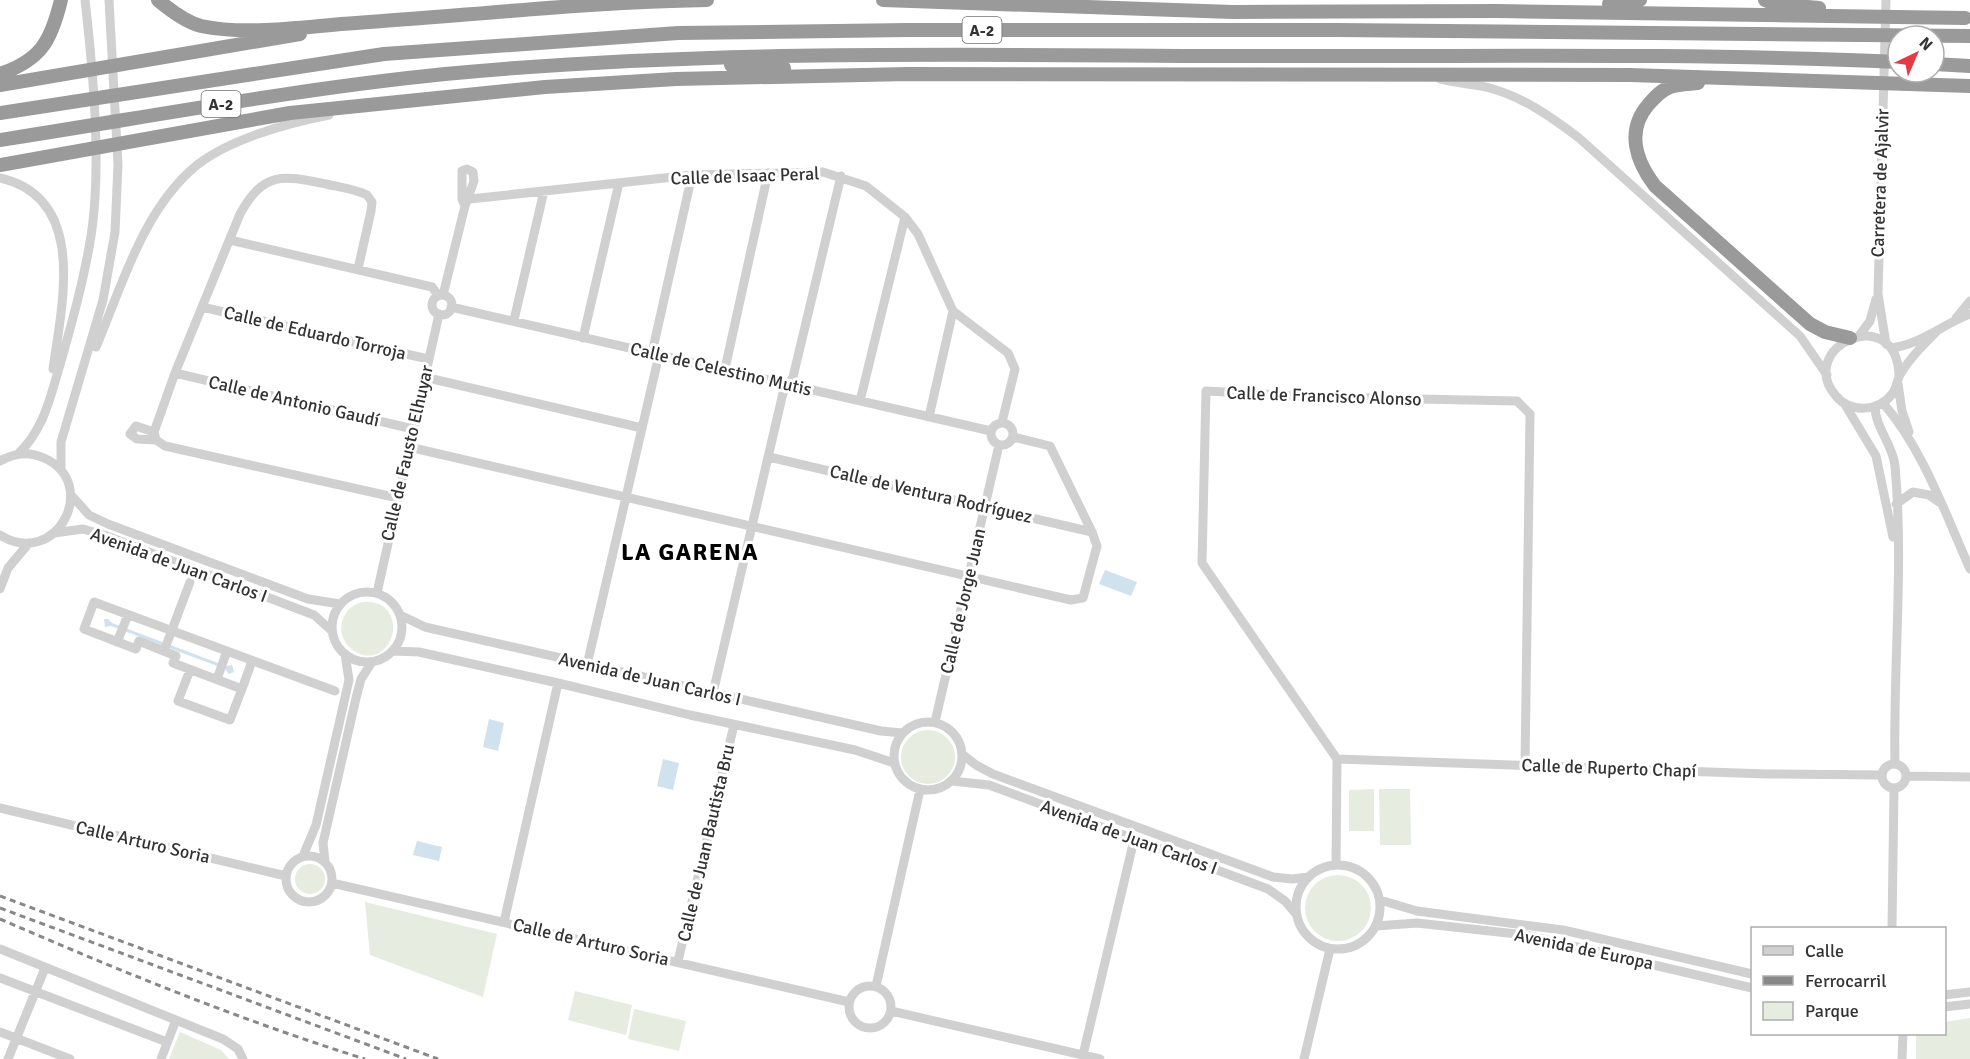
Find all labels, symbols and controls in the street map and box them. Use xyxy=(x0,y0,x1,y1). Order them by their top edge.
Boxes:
road number: A-2 xyxy=(962,17,1002,43)
north arrow xyxy=(1886,24,1946,84)
text: N xyxy=(1915,33,1937,55)
road number: A-2 xyxy=(202,91,240,117)
street label: Carretera de Ajalvir xyxy=(1866,108,1894,258)
street label: Calle de Isaac Peral xyxy=(670,162,820,190)
street label: Calle de Eduardo Torroja xyxy=(222,301,408,365)
street label: Calle de Celestino Mutis xyxy=(628,337,814,401)
street label: Calle de Fausto Elhuyar xyxy=(376,363,438,543)
street label: Calle de Antonio Gaudí xyxy=(206,371,382,431)
street label: Calle de Francisco Alonso xyxy=(1226,382,1422,410)
street label: Calle de Ventura Rodríguez xyxy=(828,460,1034,528)
street label: Avenida de Juan Carlos I xyxy=(88,523,270,607)
street label: Calle de Jorge Juan xyxy=(936,526,990,676)
district label: LA GARENA xyxy=(621,537,759,567)
street label: Avenida de Juan Carlos I xyxy=(557,647,743,711)
street label: Calle de Juan Bautista Bru xyxy=(673,742,739,944)
street label: Calle de Ruperto Chapí xyxy=(1521,754,1697,782)
street label: Avenida de Juan Carlos I xyxy=(1038,795,1220,879)
street label: Calle Arturo Soria xyxy=(74,816,212,868)
street label: Calle de Arturo Soria xyxy=(511,913,671,971)
street label: Avenida de Europa xyxy=(1512,924,1656,974)
legend xyxy=(1751,927,1946,1035)
text: Calle xyxy=(1805,940,1844,962)
text: Ferrocarril xyxy=(1805,970,1886,992)
text: Parque xyxy=(1805,1000,1859,1022)

